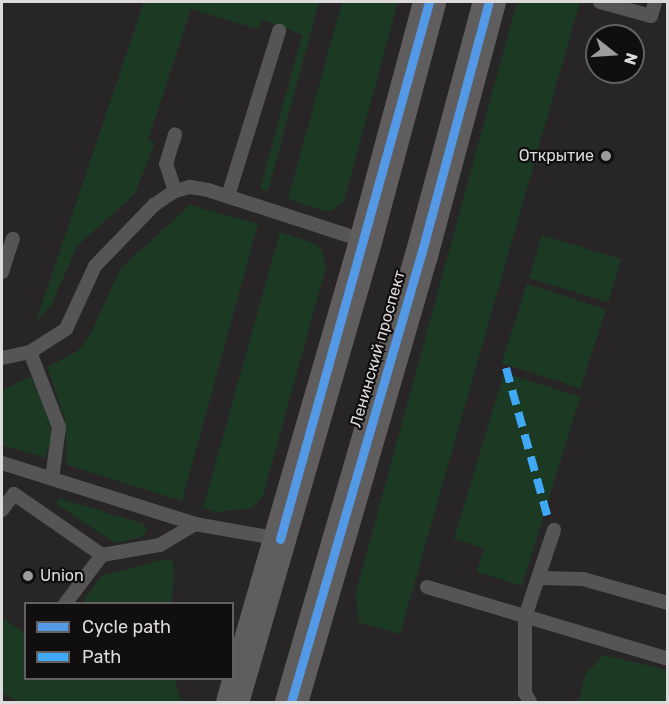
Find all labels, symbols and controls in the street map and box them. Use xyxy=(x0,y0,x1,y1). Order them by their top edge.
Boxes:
north arrow xyxy=(585,24,645,84)
text: N xyxy=(620,51,642,67)
place label: Открытие xyxy=(519,146,594,166)
marker: Открытие xyxy=(599,149,613,163)
street label: Ленинский проспект xyxy=(346,268,410,430)
place label: Union xyxy=(40,566,84,586)
marker: Union xyxy=(21,569,35,583)
legend xyxy=(24,602,234,680)
text: Cycle path xyxy=(82,616,171,638)
text: Path xyxy=(82,646,121,668)

